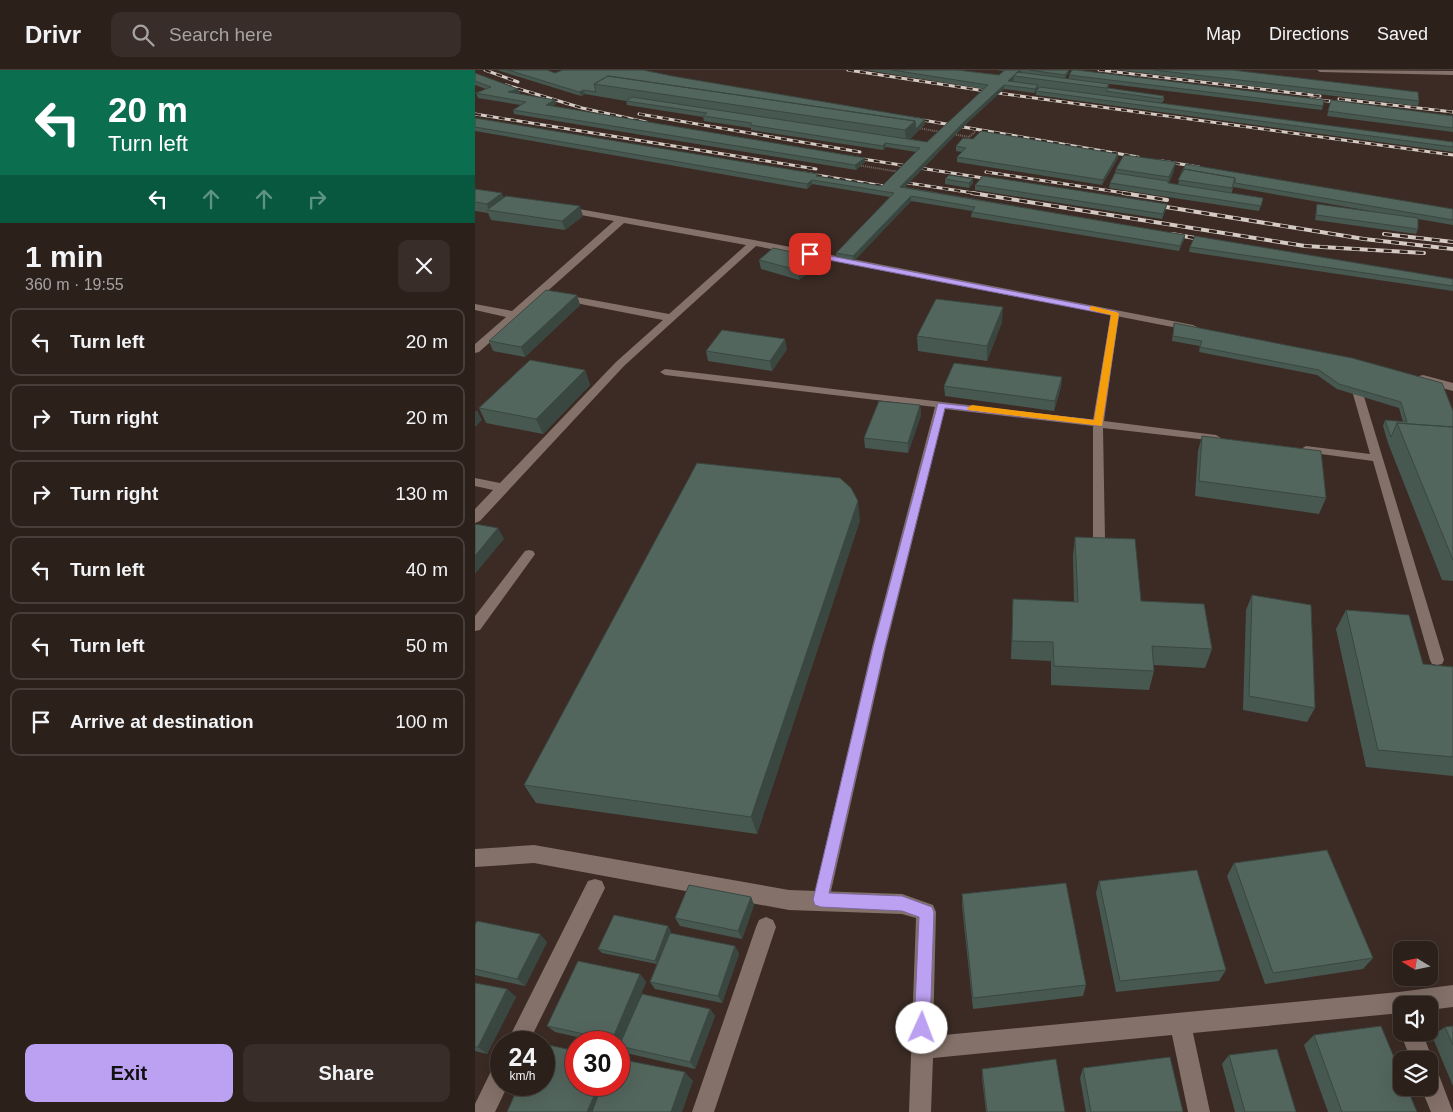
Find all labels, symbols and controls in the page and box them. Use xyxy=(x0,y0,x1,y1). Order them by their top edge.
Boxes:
search box xyxy=(111,12,461,57)
text: Drivr xyxy=(25,21,81,48)
icon: search xyxy=(129,21,157,49)
text: Search here xyxy=(169,24,273,45)
text: Map xyxy=(1206,24,1241,44)
text: Directions xyxy=(1269,24,1349,44)
text: Saved xyxy=(1377,24,1428,44)
icon: left xyxy=(25,90,90,155)
text: 20 m xyxy=(108,90,188,129)
text: Turn left xyxy=(108,131,188,156)
icon: left xyxy=(144,185,172,213)
icon: ahead xyxy=(197,185,225,213)
icon: ahead xyxy=(250,185,278,213)
icon: right xyxy=(303,185,331,213)
pin xyxy=(789,233,831,275)
text: 1 min xyxy=(25,240,103,273)
button: close xyxy=(398,240,450,292)
icon: arrive xyxy=(796,240,824,268)
text: 360 m · 19:55 xyxy=(25,276,124,293)
icon: left xyxy=(27,328,55,356)
text: Turn left xyxy=(70,331,145,352)
text: 20 m xyxy=(406,331,448,352)
icon: right xyxy=(27,404,55,432)
text: Turn right xyxy=(70,407,158,428)
text: 20 m xyxy=(406,407,448,428)
icon: right xyxy=(27,480,55,508)
text: Turn right xyxy=(70,483,158,504)
text: 130 m xyxy=(395,483,448,504)
icon: left xyxy=(27,556,55,584)
text: Turn left xyxy=(70,559,145,580)
text: 40 m xyxy=(406,559,448,580)
icon: left xyxy=(27,632,55,660)
text: Turn left xyxy=(70,635,145,656)
text: 50 m xyxy=(406,635,448,656)
icon: arrive xyxy=(27,708,55,736)
text: Arrive at destination xyxy=(70,711,254,732)
text: 100 m xyxy=(395,711,448,732)
north arrow xyxy=(1393,941,1437,986)
map controls xyxy=(1393,941,1438,1096)
button: sound xyxy=(1393,996,1438,1041)
position arrow xyxy=(895,1001,947,1053)
speed limit sign: 30 xyxy=(565,1031,630,1096)
text: 24 xyxy=(509,1043,536,1071)
button: Exit xyxy=(25,1044,233,1102)
button: Share xyxy=(243,1044,450,1102)
button: layers xyxy=(1393,1051,1438,1096)
text: km/h xyxy=(509,1069,536,1083)

